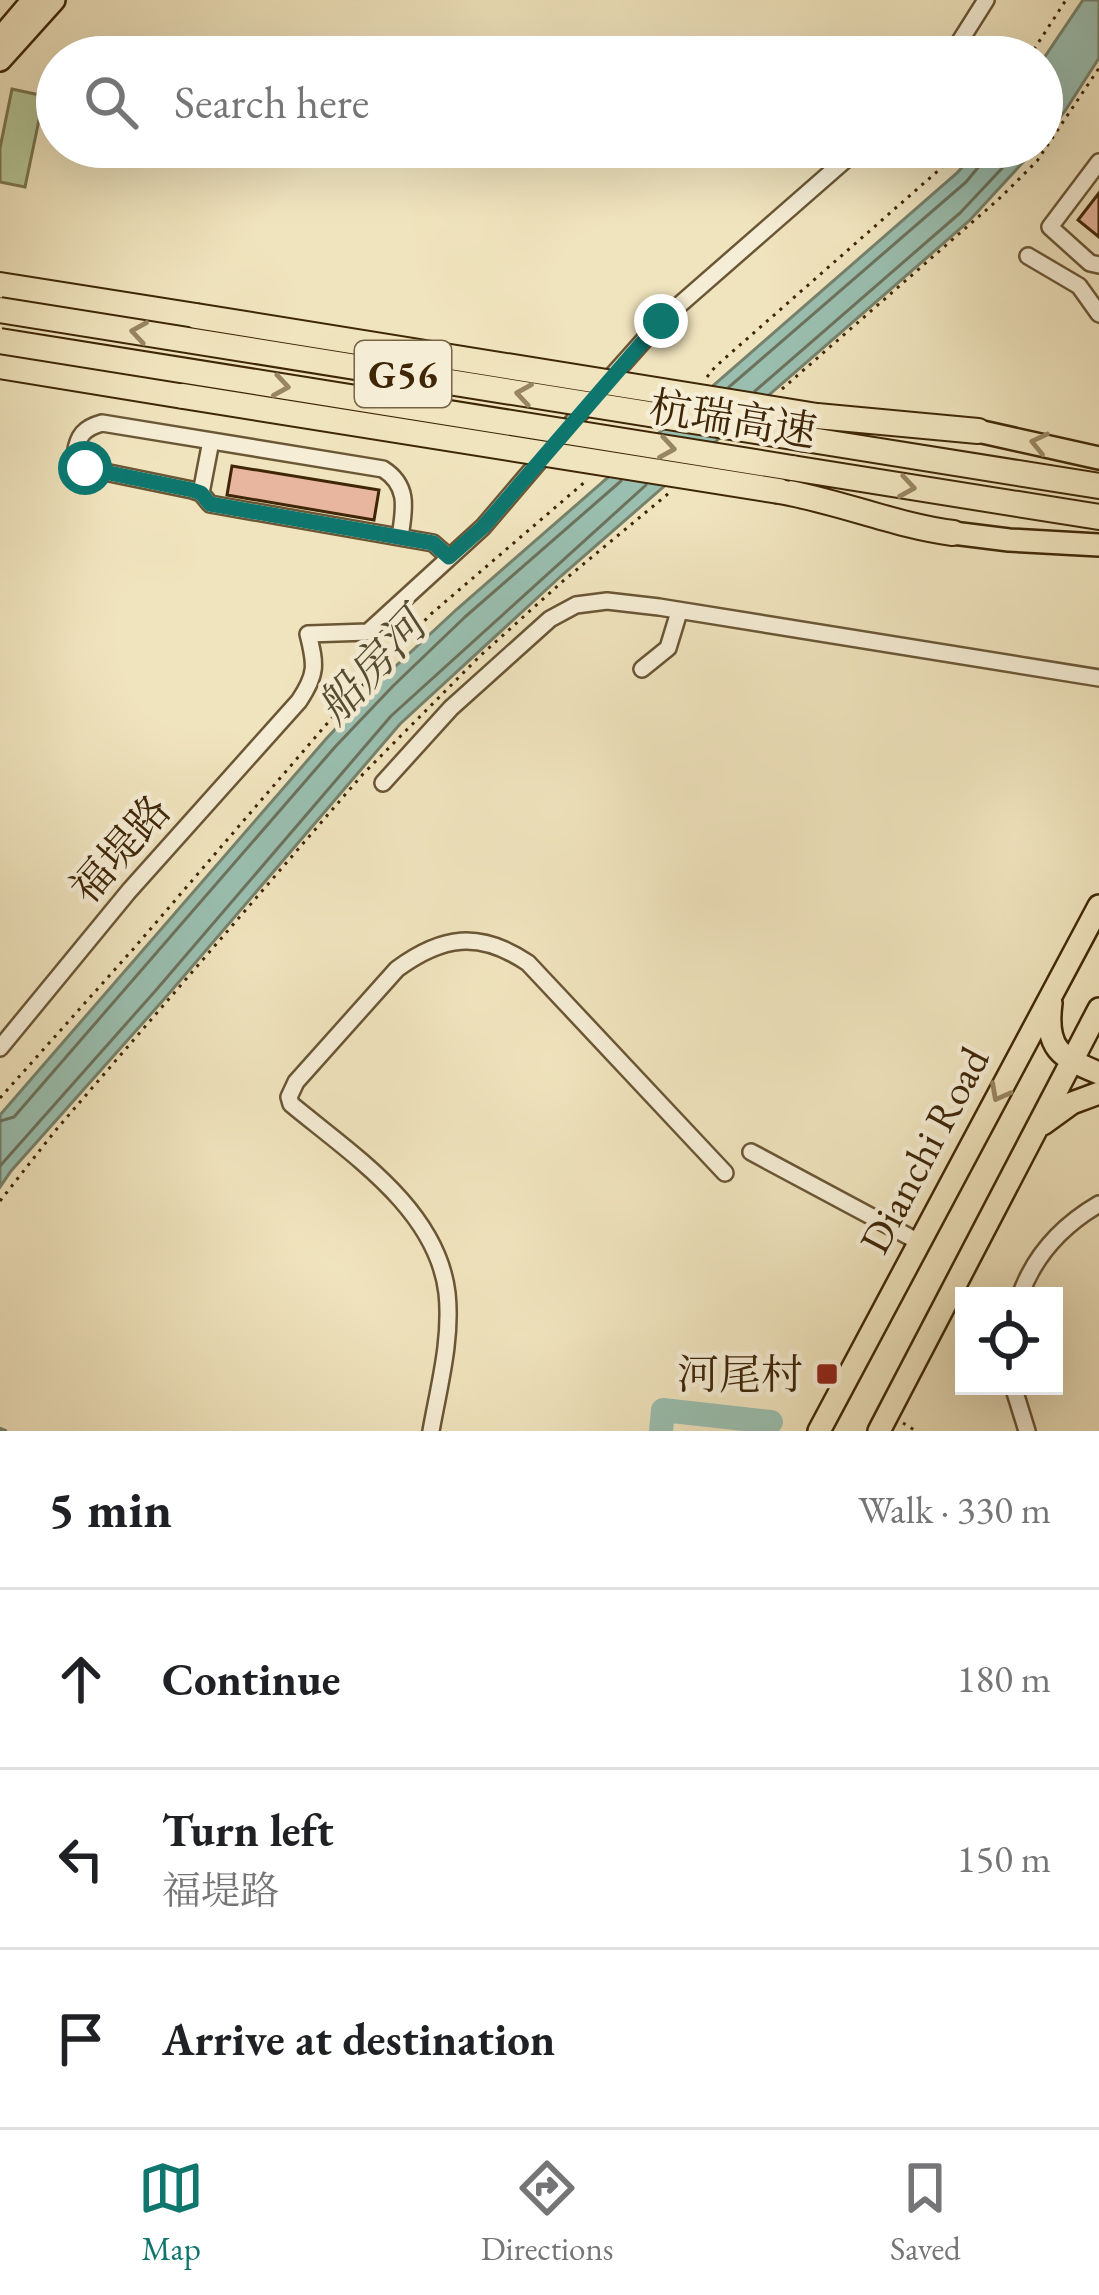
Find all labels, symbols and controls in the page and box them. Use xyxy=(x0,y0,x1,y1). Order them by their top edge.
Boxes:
search box xyxy=(36,36,1063,168)
icon: search xyxy=(78,69,144,135)
text: Search here xyxy=(174,73,369,131)
route end xyxy=(634,294,688,348)
one-way arrow xyxy=(129,320,148,346)
road number: G56 xyxy=(355,341,451,407)
one-way arrow xyxy=(271,373,291,398)
street label: 杭瑞高速 xyxy=(646,379,820,459)
one-way arrow xyxy=(514,382,534,407)
one-way arrow xyxy=(1029,432,1049,457)
one-way arrow xyxy=(657,434,676,460)
route start xyxy=(58,441,112,495)
one-way arrow xyxy=(897,473,917,498)
water label: 船房河 xyxy=(304,592,443,735)
street label: 福堤路 xyxy=(58,783,182,915)
street label: Dianchi Road xyxy=(847,1037,1002,1263)
one-way arrow xyxy=(990,1081,1013,1102)
map controls xyxy=(955,1287,1063,1395)
button: locate xyxy=(955,1287,1063,1395)
place label: 河尾村 xyxy=(677,1347,803,1402)
marker: 河尾村 xyxy=(814,1361,840,1387)
text: 5 min xyxy=(48,1476,172,1542)
text: Walk · 330 m xyxy=(858,1484,1051,1535)
icon: ahead xyxy=(48,1646,114,1712)
text: Continue xyxy=(162,1650,340,1708)
text: 180 m xyxy=(957,1653,1051,1704)
text: Turn left xyxy=(162,1801,334,1859)
icon: left xyxy=(48,1826,114,1892)
text: 150 m xyxy=(957,1833,1051,1884)
text: 福堤路 xyxy=(162,1865,279,1916)
icon: arrive xyxy=(48,2006,114,2072)
text: Arrive at destination xyxy=(162,2010,555,2068)
tab: Map xyxy=(138,2155,204,2270)
tab: Directions xyxy=(481,2155,614,2270)
tab: Saved xyxy=(890,2155,961,2270)

